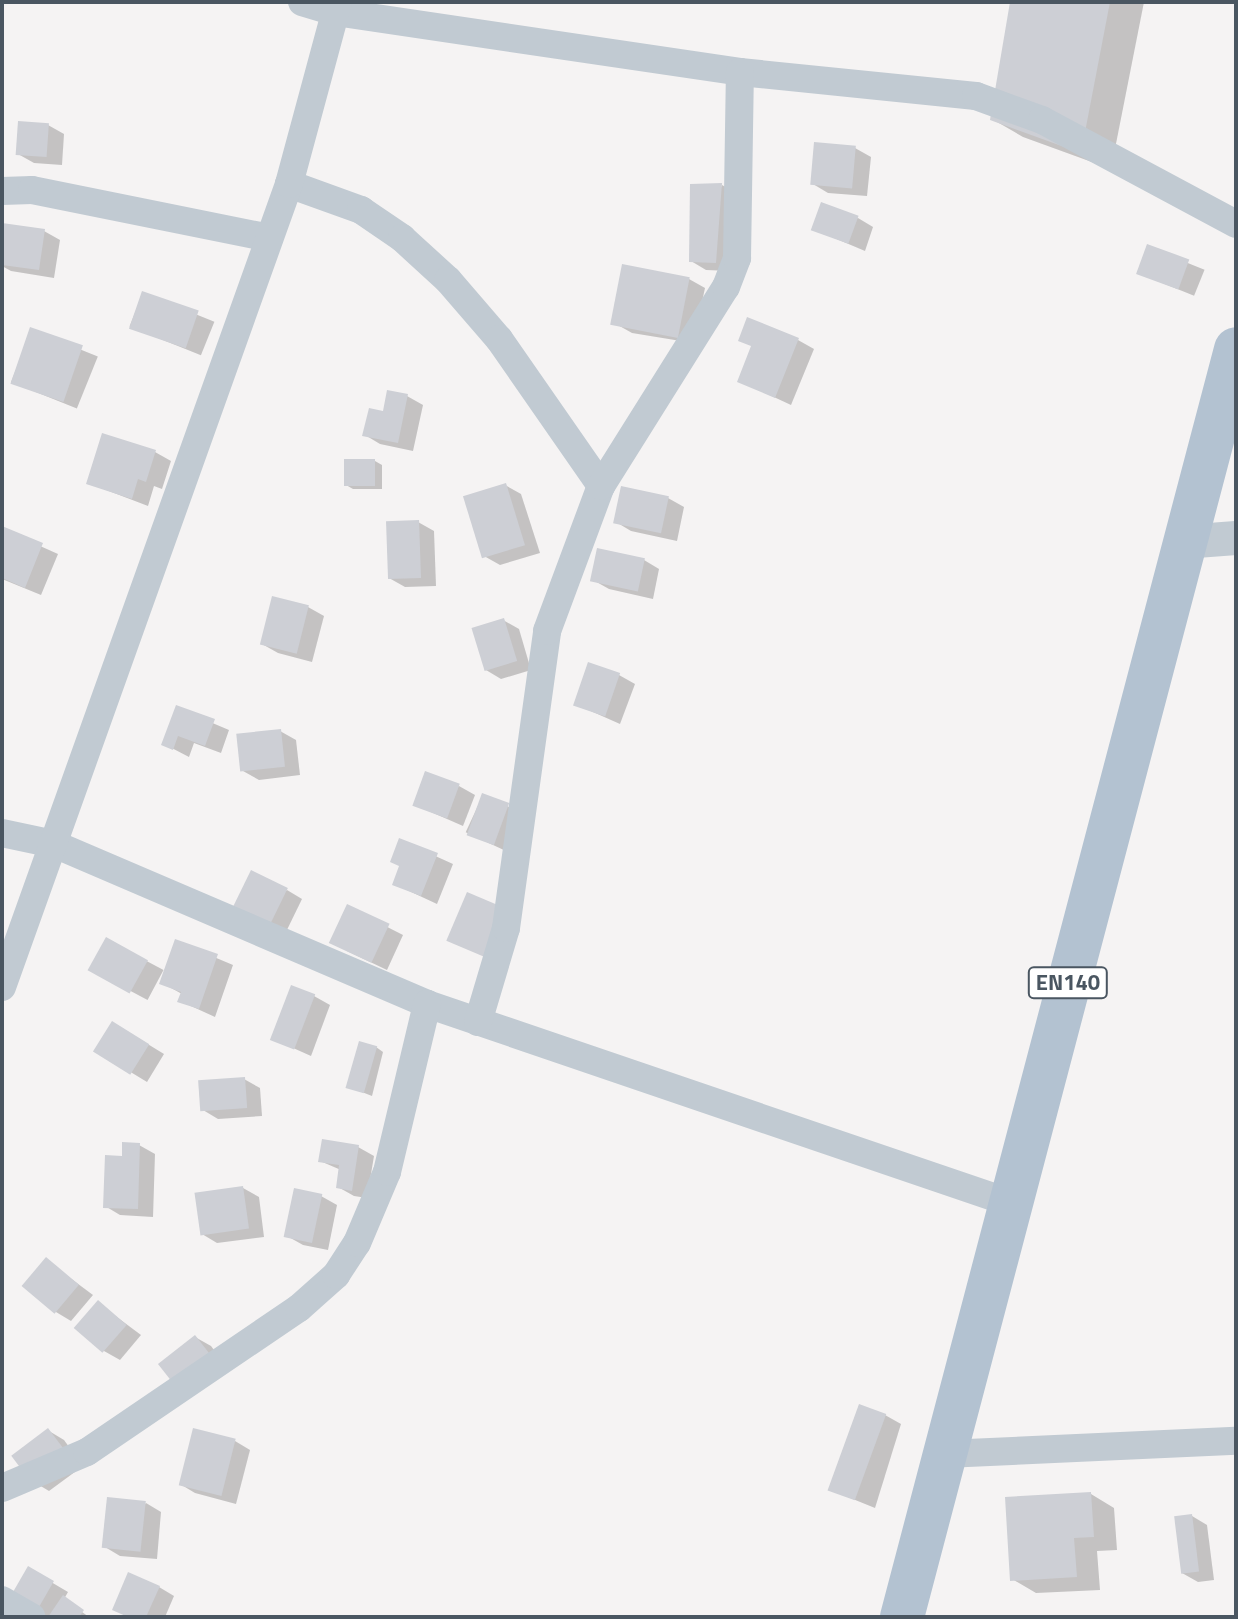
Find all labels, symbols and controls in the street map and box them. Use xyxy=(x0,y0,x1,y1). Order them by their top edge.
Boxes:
road number: EN140 xyxy=(1026,965,1110,1001)

